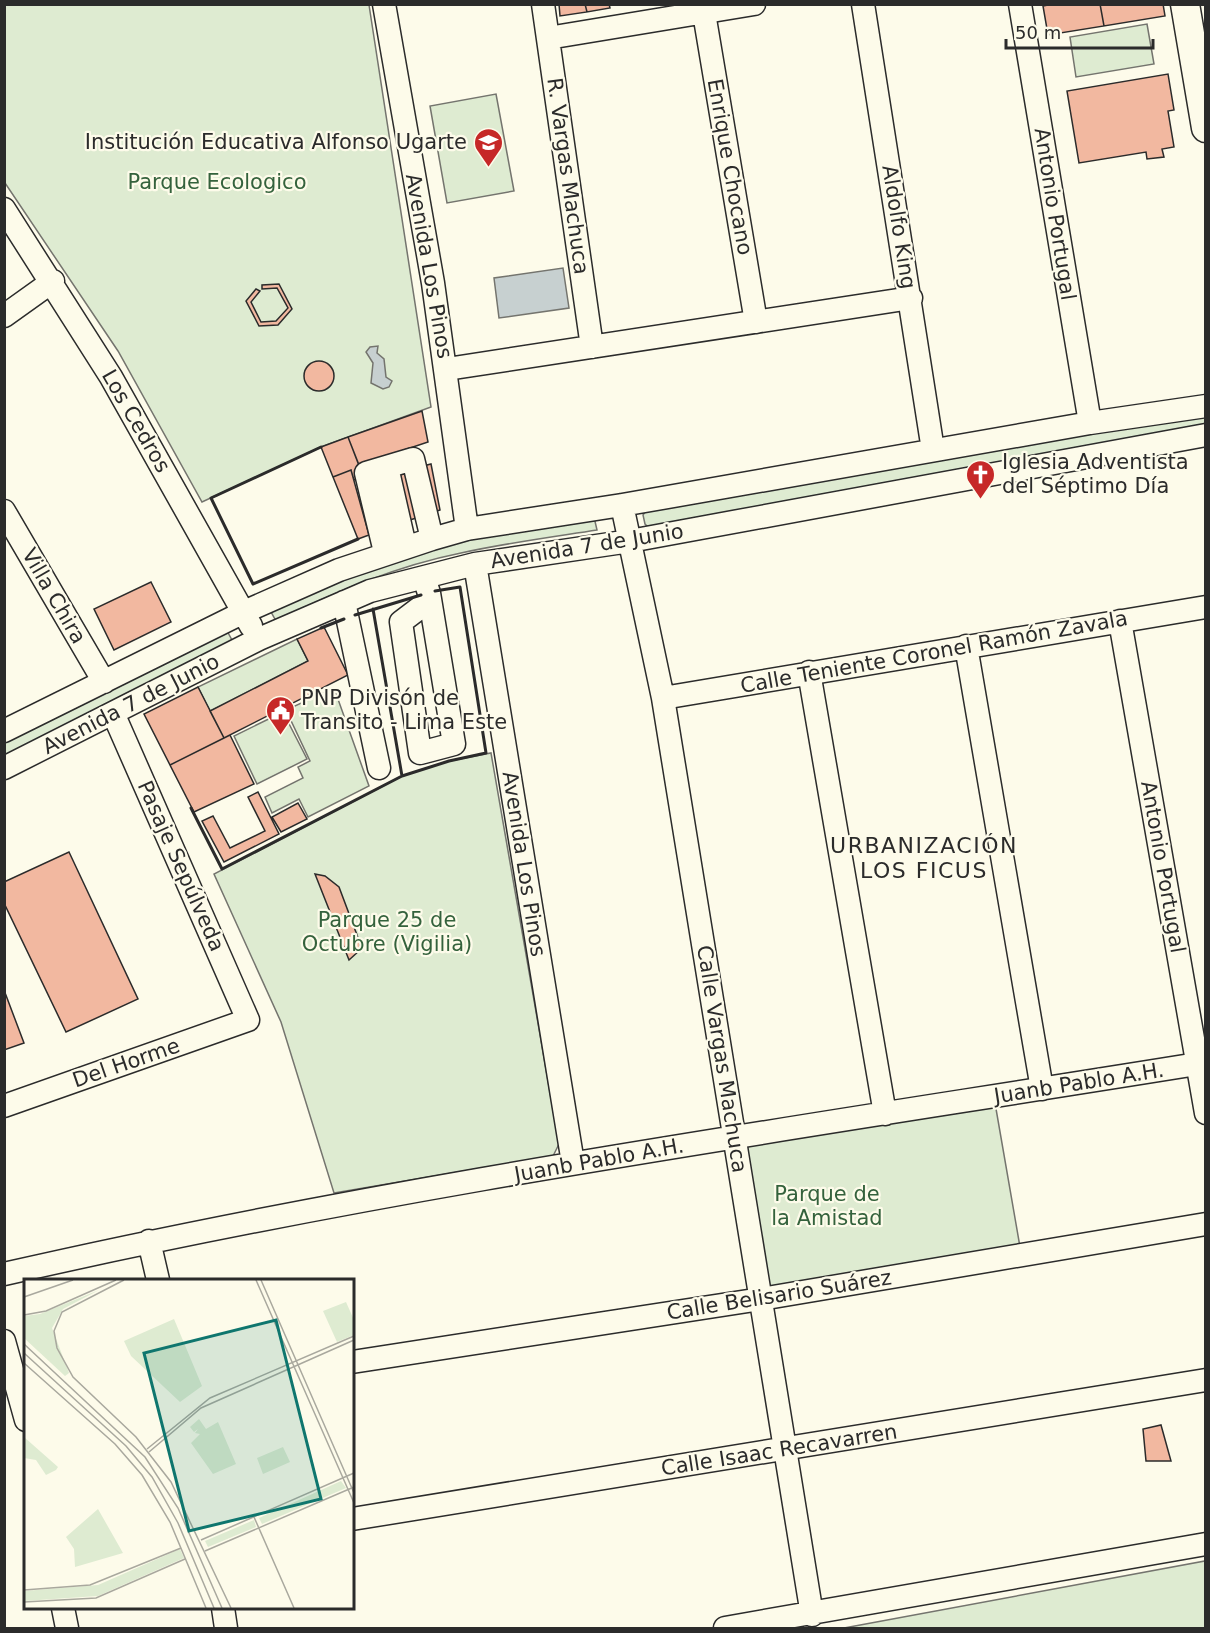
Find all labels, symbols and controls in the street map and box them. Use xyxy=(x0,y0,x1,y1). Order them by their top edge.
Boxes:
scale bar xyxy=(1006,12,1153,50)
text: 50 m xyxy=(1015,22,1061,43)
street label: R. Vargas Machuca xyxy=(542,76,594,276)
street label: Enrique Chocano xyxy=(703,77,757,257)
school or university icon: Institución Educativa Alfonso Ugarte xyxy=(472,126,504,168)
street label: Antonio Portugal xyxy=(1030,126,1080,302)
place label: Institución Educativa Alfonso Ugarte xyxy=(85,130,467,154)
street label: Aldolfo King xyxy=(877,163,921,291)
park label: Parque Ecologico xyxy=(128,170,307,194)
street label: Avenida Los Pinos xyxy=(401,172,457,360)
street label: Los Cedros xyxy=(97,365,175,477)
place label: Iglesia Adventista del Séptimo Día xyxy=(1002,450,1189,498)
church icon: Iglesia Adventista del Séptimo Día xyxy=(965,458,997,500)
street label: Avenida 7 de Junio xyxy=(489,519,685,573)
street label: Villa Chira xyxy=(17,544,91,648)
street label: Calle Teniente Coronel Ramón Zavala xyxy=(738,606,1130,698)
street label: Avenida 7 de Junio xyxy=(39,649,223,759)
place label: PNP Divisón de Transito - Lima Este xyxy=(300,686,507,734)
public building icon: PNP Divisón de Transito - Lima Este xyxy=(264,694,296,736)
street label: Avenida Los Pinos xyxy=(497,770,551,958)
street label: Pasaje Sepúlveda xyxy=(133,777,229,955)
street label: Antonio Portugal xyxy=(1136,779,1190,955)
district label: URBANIZACIÓN LOS FICUS xyxy=(830,833,1018,883)
park label: Parque 25 de Octubre (Vigilia) xyxy=(302,908,472,956)
street label: Calle Vargas Machuca xyxy=(692,944,752,1174)
street label: Del Horme xyxy=(69,1033,183,1093)
street label: Juanb Pablo A.H. xyxy=(990,1058,1166,1109)
street label: Juanb Pablo A.H. xyxy=(510,1133,686,1187)
park label: Parque de la Amistad xyxy=(771,1182,883,1230)
street label: Calle Belisario Suárez xyxy=(665,1265,893,1325)
inset map xyxy=(24,1279,354,1609)
street label: Calle Isaac Recavarren xyxy=(659,1419,899,1481)

